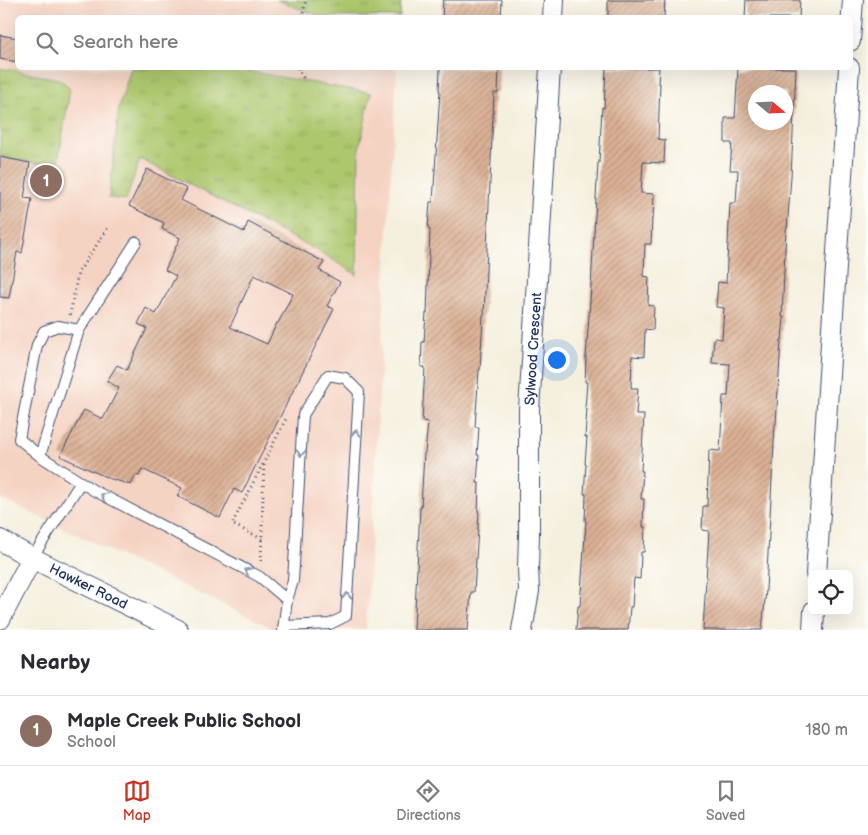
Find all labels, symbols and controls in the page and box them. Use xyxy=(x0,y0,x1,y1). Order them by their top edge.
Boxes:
search box xyxy=(15,15,853,70)
icon: search xyxy=(33,29,61,57)
text: Search here xyxy=(73,31,178,54)
north arrow xyxy=(748,85,793,130)
pin: 1 xyxy=(30,162,62,200)
street label: Sylwood Crescent xyxy=(521,291,545,406)
your location xyxy=(544,347,570,373)
one-way arrow xyxy=(351,429,362,437)
one-way arrow xyxy=(295,449,306,457)
one-way arrow xyxy=(100,492,109,502)
street label: Hawker Road xyxy=(47,560,131,612)
one-way arrow xyxy=(244,567,253,577)
map controls xyxy=(808,570,853,615)
button: locate xyxy=(808,570,853,615)
one-way arrow xyxy=(342,591,353,599)
text: Nearby xyxy=(20,650,90,675)
text: Maple Creek Public School xyxy=(67,710,301,733)
text: 1 xyxy=(33,721,39,740)
text: 180 m xyxy=(806,721,848,740)
text: School xyxy=(67,733,116,752)
tab: Map xyxy=(123,777,151,824)
tab: Directions xyxy=(396,777,461,824)
tab: Saved xyxy=(706,777,745,824)

